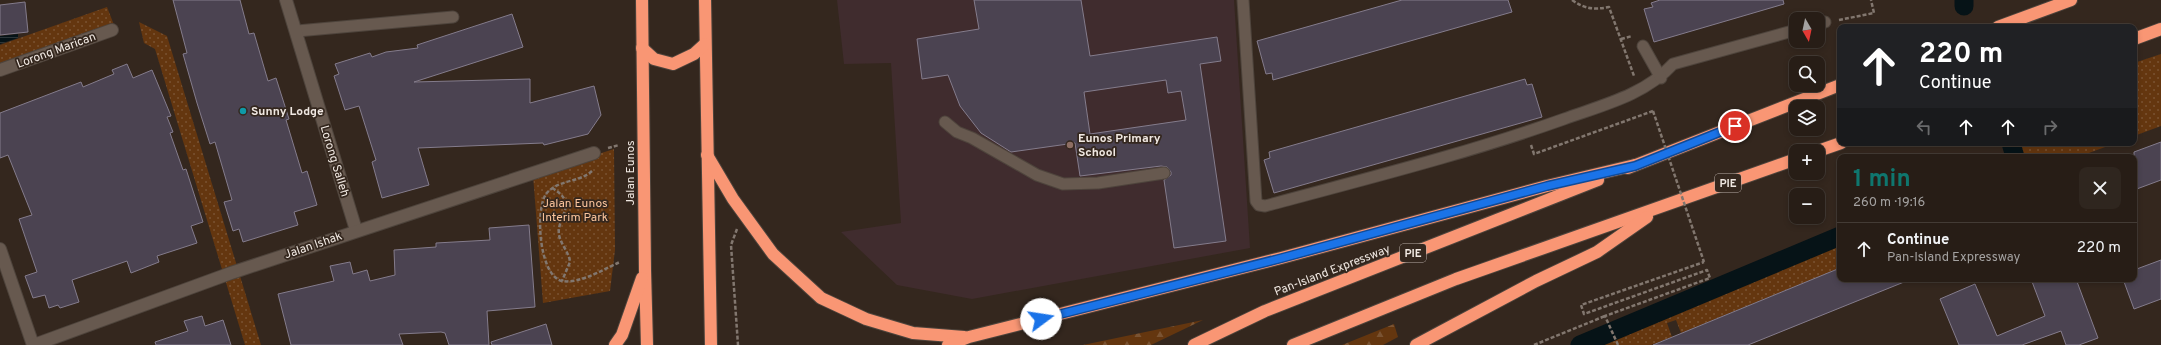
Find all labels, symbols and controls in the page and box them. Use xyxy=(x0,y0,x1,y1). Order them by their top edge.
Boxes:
north arrow xyxy=(1789,12,1825,48)
map controls xyxy=(1789,12,1825,224)
street label: Lorong Marican xyxy=(14,29,98,73)
text: 220 m xyxy=(1919,37,2003,73)
icon: ahead xyxy=(1853,40,1905,92)
button: search xyxy=(1789,56,1825,92)
text: Continue xyxy=(1919,72,1991,95)
button: layers xyxy=(1789,100,1825,136)
place label: Sunny Lodge xyxy=(251,104,324,120)
marker: Sunny Lodge xyxy=(238,106,248,116)
pin xyxy=(1718,109,1752,143)
icon: arrive xyxy=(1724,115,1746,137)
icon: left xyxy=(1913,116,1935,138)
icon: ahead xyxy=(1955,116,1977,138)
icon: ahead xyxy=(1997,116,2019,138)
icon: right xyxy=(2039,116,2061,138)
street label: Lorong Salleh xyxy=(316,124,352,199)
place label: Eunos Primary School xyxy=(1078,131,1161,161)
street label: Jalan Eunos xyxy=(623,140,639,206)
marker: Eunos Primary School xyxy=(1065,140,1075,150)
button: + xyxy=(1789,144,1825,180)
text: 1 min xyxy=(1853,165,1911,195)
button: close xyxy=(2079,167,2121,209)
road number: PIE xyxy=(1715,174,1741,192)
button: − xyxy=(1789,188,1825,224)
text: 260 m · 19:16 xyxy=(1853,195,1925,211)
park label: Jalan Eunos Interim Park xyxy=(542,196,608,226)
street label: Jalan Ishak xyxy=(282,229,344,263)
text: Continue xyxy=(1887,231,1949,250)
icon: ahead xyxy=(1853,238,1875,260)
text: 220 m xyxy=(2077,239,2121,258)
street label: Pan-Island Expressway xyxy=(1272,241,1393,300)
road number: PIE xyxy=(1400,244,1426,262)
text: Pan-Island Expressway xyxy=(1887,250,2021,266)
position arrow xyxy=(1020,298,1062,340)

